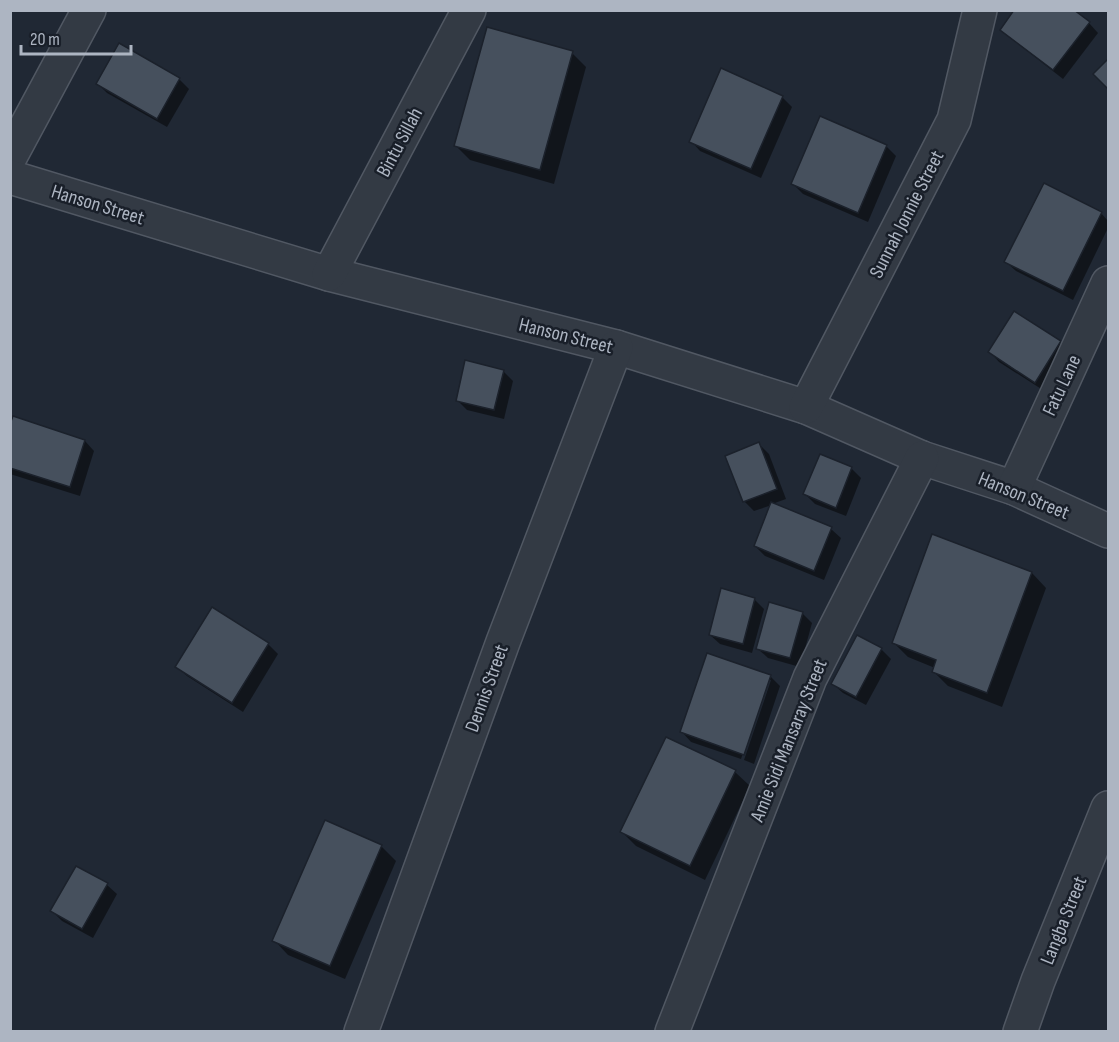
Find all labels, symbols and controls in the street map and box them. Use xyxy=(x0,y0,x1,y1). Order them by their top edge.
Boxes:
scale bar xyxy=(21,18,130,56)
text: 20 m xyxy=(30,29,60,50)
street label: Bintu Sillah xyxy=(372,104,428,181)
street label: Sunnah Jonnie Street xyxy=(864,147,949,282)
street label: Hanson Street xyxy=(48,179,147,230)
street label: Hanson Street xyxy=(516,313,615,359)
street label: Fatu Lane xyxy=(1037,351,1086,420)
street label: Hanson Street xyxy=(975,467,1073,525)
street label: Dennis Street xyxy=(460,641,514,735)
street label: Amie Sidi Mansaray Street xyxy=(745,656,833,826)
street label: Langba Street xyxy=(1035,873,1092,968)

